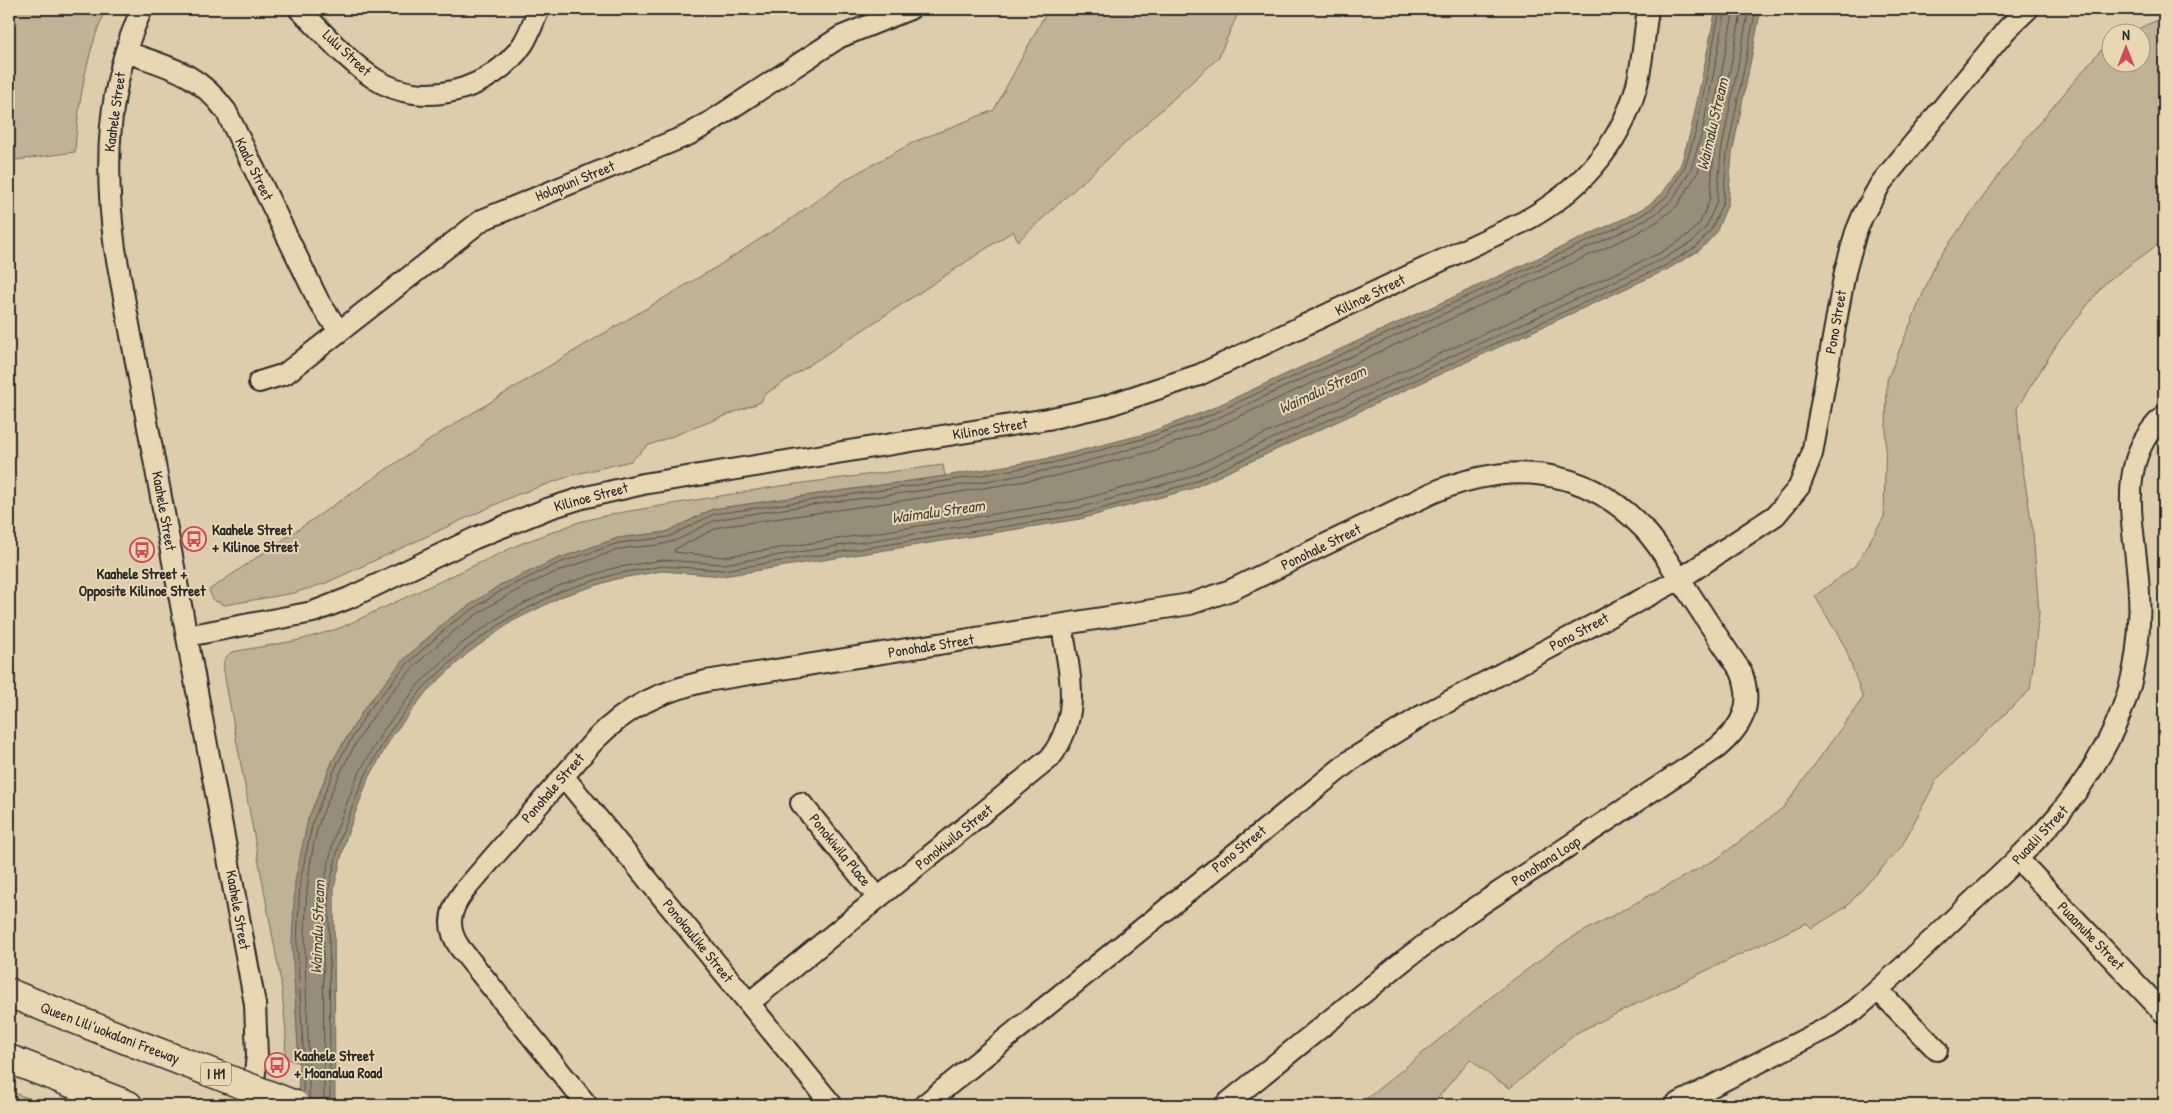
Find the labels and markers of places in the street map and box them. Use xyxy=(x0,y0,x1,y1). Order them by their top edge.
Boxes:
place label: Kaahele Street + Kilinoe Street xyxy=(212,519,299,557)
bus stop icon: Kaahele Street + Kilinoe Street xyxy=(181,526,207,552)
bus stop icon: Kaahele Street + Opposite Kilinoe Street xyxy=(129,537,155,563)
place label: Kaahele Street + Opposite Kilinoe Street xyxy=(79,563,206,602)
place label: Kaahele Street + Moanalua Road xyxy=(294,1045,382,1083)
bus stop icon: Kaahele Street + Moanalua Road xyxy=(264,1052,290,1078)

